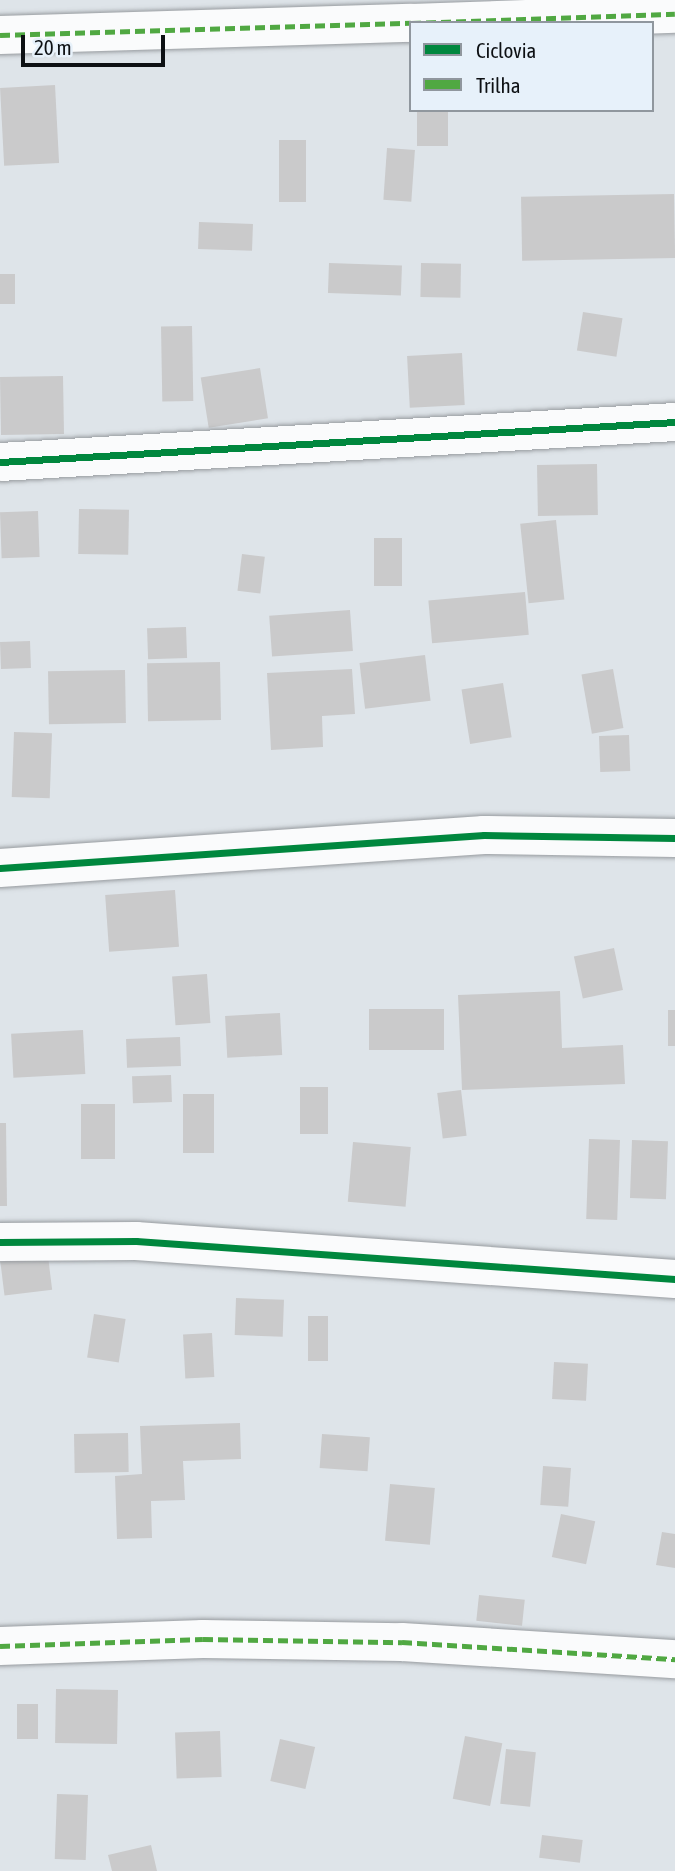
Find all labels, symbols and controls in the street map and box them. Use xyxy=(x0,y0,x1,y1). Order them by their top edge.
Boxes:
scale bar xyxy=(24,21,168,65)
legend xyxy=(409,21,654,112)
text: 20 m xyxy=(34,35,72,59)
text: Ciclovia xyxy=(476,38,536,62)
text: Trilha xyxy=(476,73,521,97)

